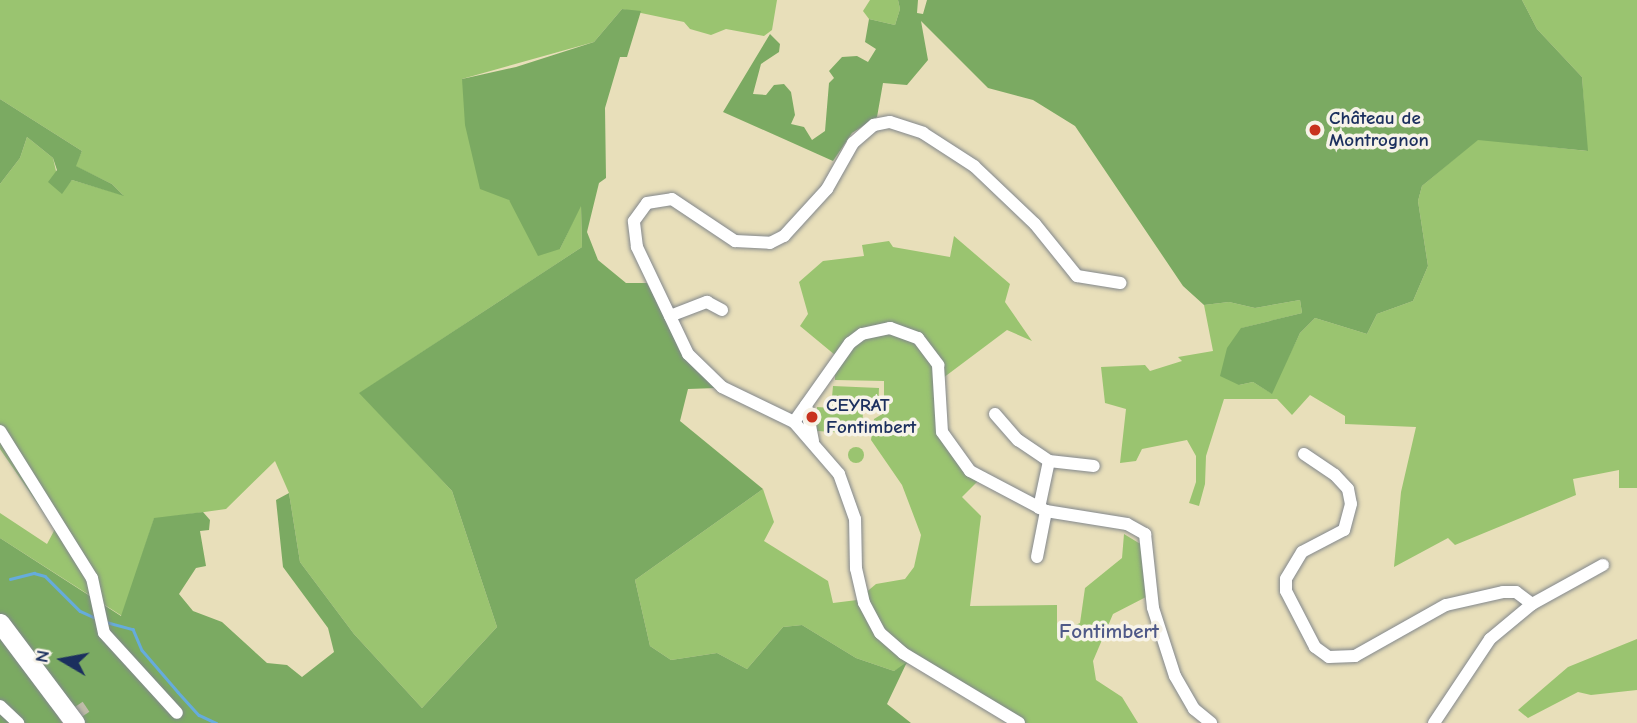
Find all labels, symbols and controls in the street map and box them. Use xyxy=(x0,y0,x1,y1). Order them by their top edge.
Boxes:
place label: Château de Montrognon xyxy=(1329,108,1429,152)
marker: Château de Montrognon xyxy=(1307,122,1323,138)
place label: CEYRAT Fontimbert xyxy=(826,395,916,439)
marker: CEYRAT Fontimbert xyxy=(804,409,820,425)
district label: Fontimbert xyxy=(1059,618,1159,644)
north arrow xyxy=(28,625,98,695)
text: N xyxy=(30,648,54,664)

